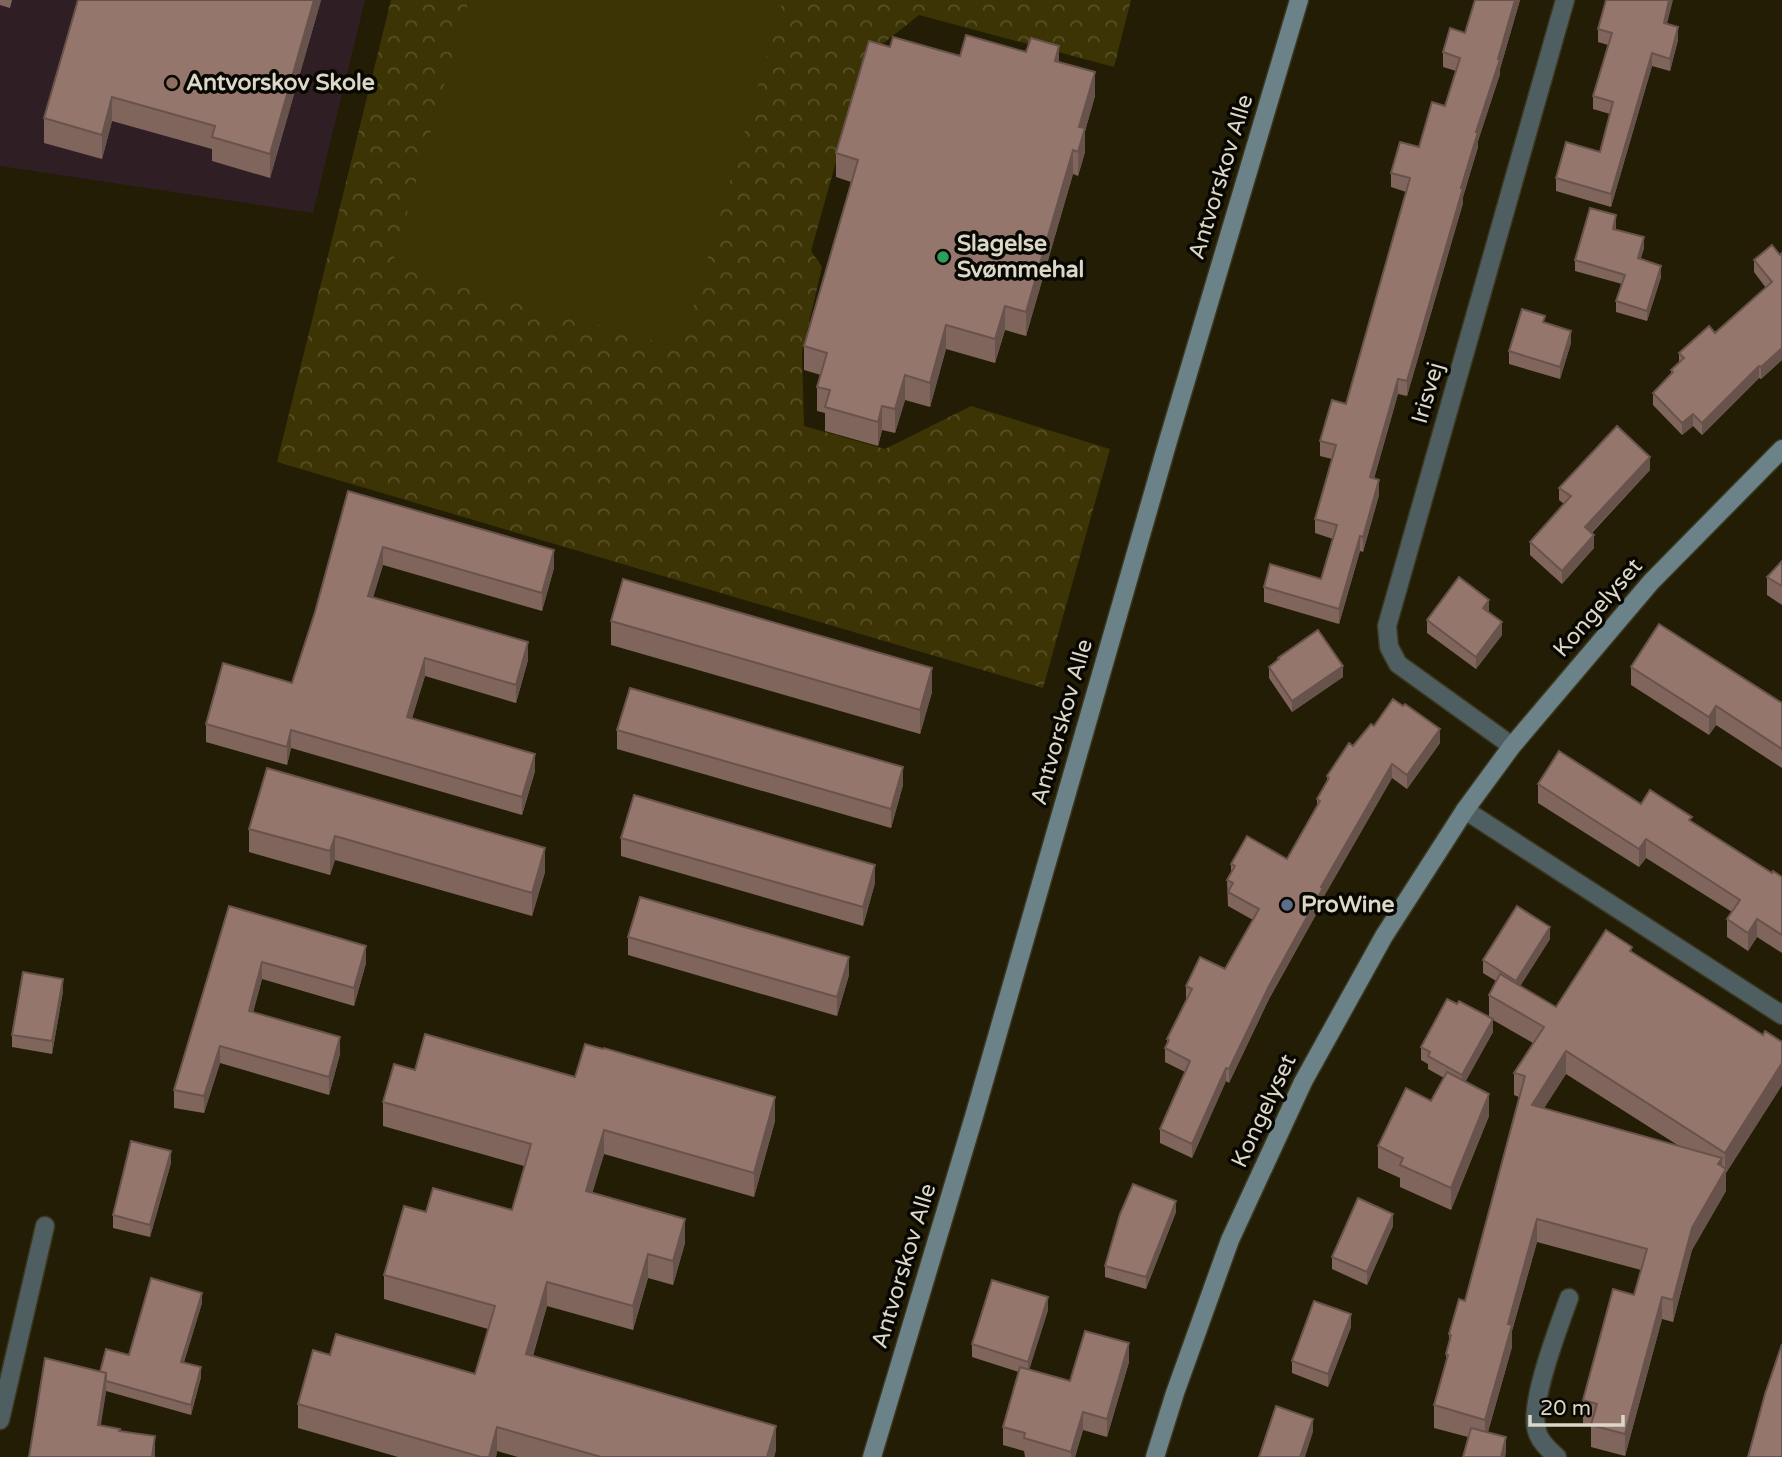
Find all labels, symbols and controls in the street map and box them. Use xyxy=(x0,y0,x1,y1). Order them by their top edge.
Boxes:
place label: Antvorskov Skole xyxy=(186,69,375,97)
marker: Antvorskov Skole xyxy=(164,75,180,91)
street label: Antvorskov Alle xyxy=(1183,91,1259,263)
place label: Slagelse Svømmehal xyxy=(957,230,1084,284)
marker: Slagelse Svømmehal xyxy=(935,249,951,265)
street label: Irisvej xyxy=(1406,359,1450,427)
street label: Kongelyset xyxy=(1547,553,1649,663)
street label: Antvorskov Alle xyxy=(1025,636,1099,808)
place label: ProWine xyxy=(1301,891,1395,919)
marker: ProWine xyxy=(1279,897,1295,913)
street label: Kongelyset xyxy=(1226,1050,1303,1172)
street label: Antvorskov Alle xyxy=(866,1180,942,1352)
scale bar xyxy=(1530,1384,1623,1428)
text: 20 m xyxy=(1540,1396,1591,1421)

